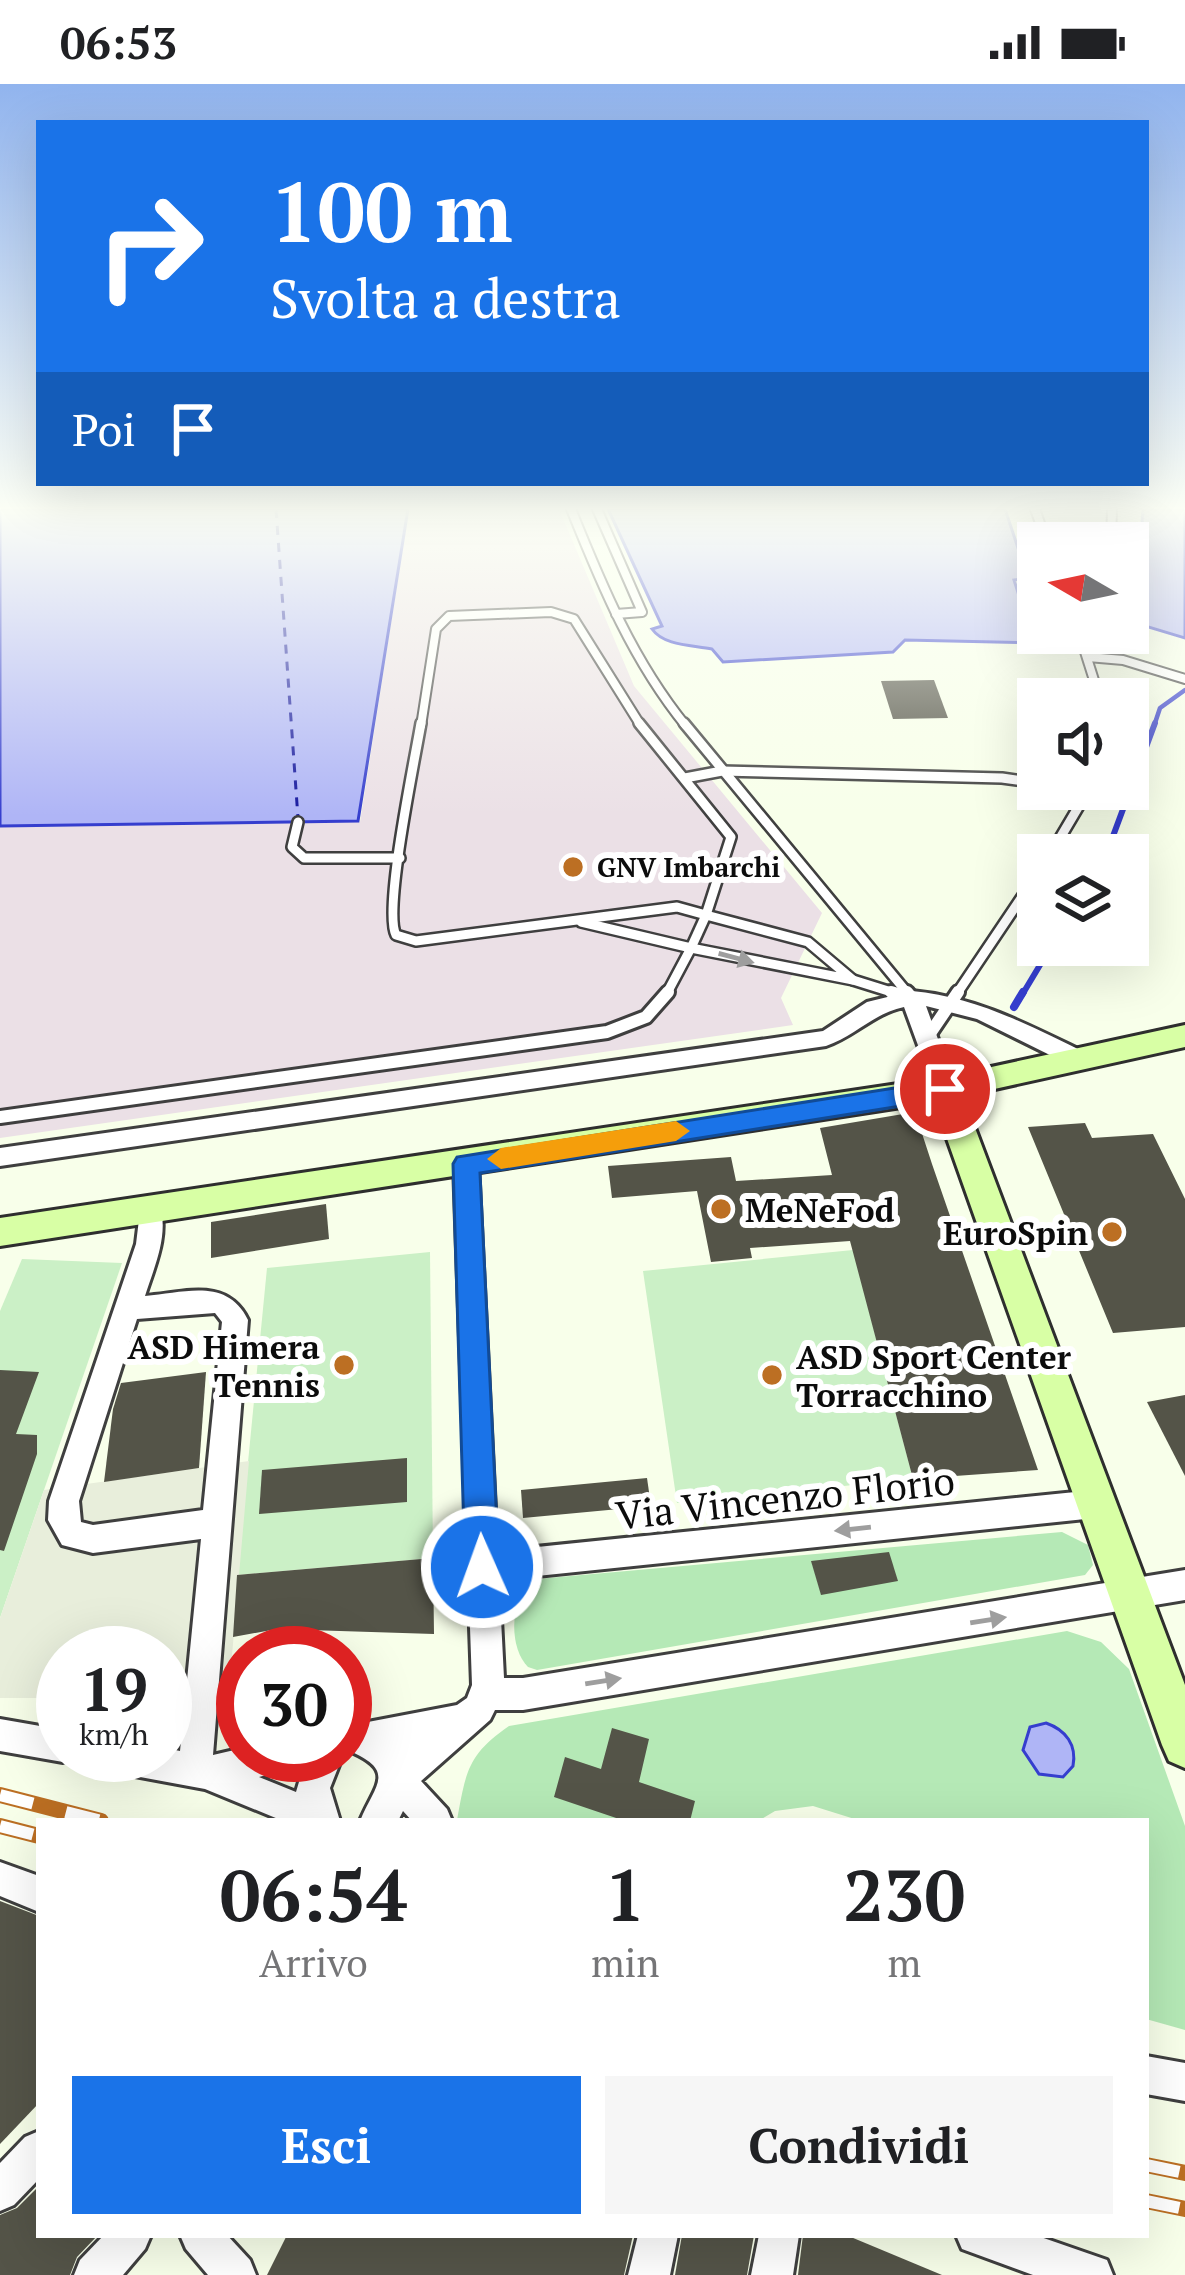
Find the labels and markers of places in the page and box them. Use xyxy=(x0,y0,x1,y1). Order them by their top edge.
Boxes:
place label: GNV Imbarchi xyxy=(597,849,780,885)
marker: GNV Imbarchi xyxy=(560,854,586,880)
pin xyxy=(894,1038,996,1140)
place label: MeNeFod xyxy=(745,1188,895,1231)
marker: MeNeFod xyxy=(708,1196,734,1222)
place label: EuroSpin xyxy=(943,1211,1088,1254)
marker: EuroSpin xyxy=(1099,1219,1125,1245)
place label: ASD Himera Tennis xyxy=(127,1325,320,1406)
place label: ASD Sport Center Torracchino xyxy=(796,1335,1072,1416)
marker: ASD Himera Tennis xyxy=(331,1352,357,1378)
marker: ASD Sport Center Torracchino xyxy=(759,1362,785,1388)

